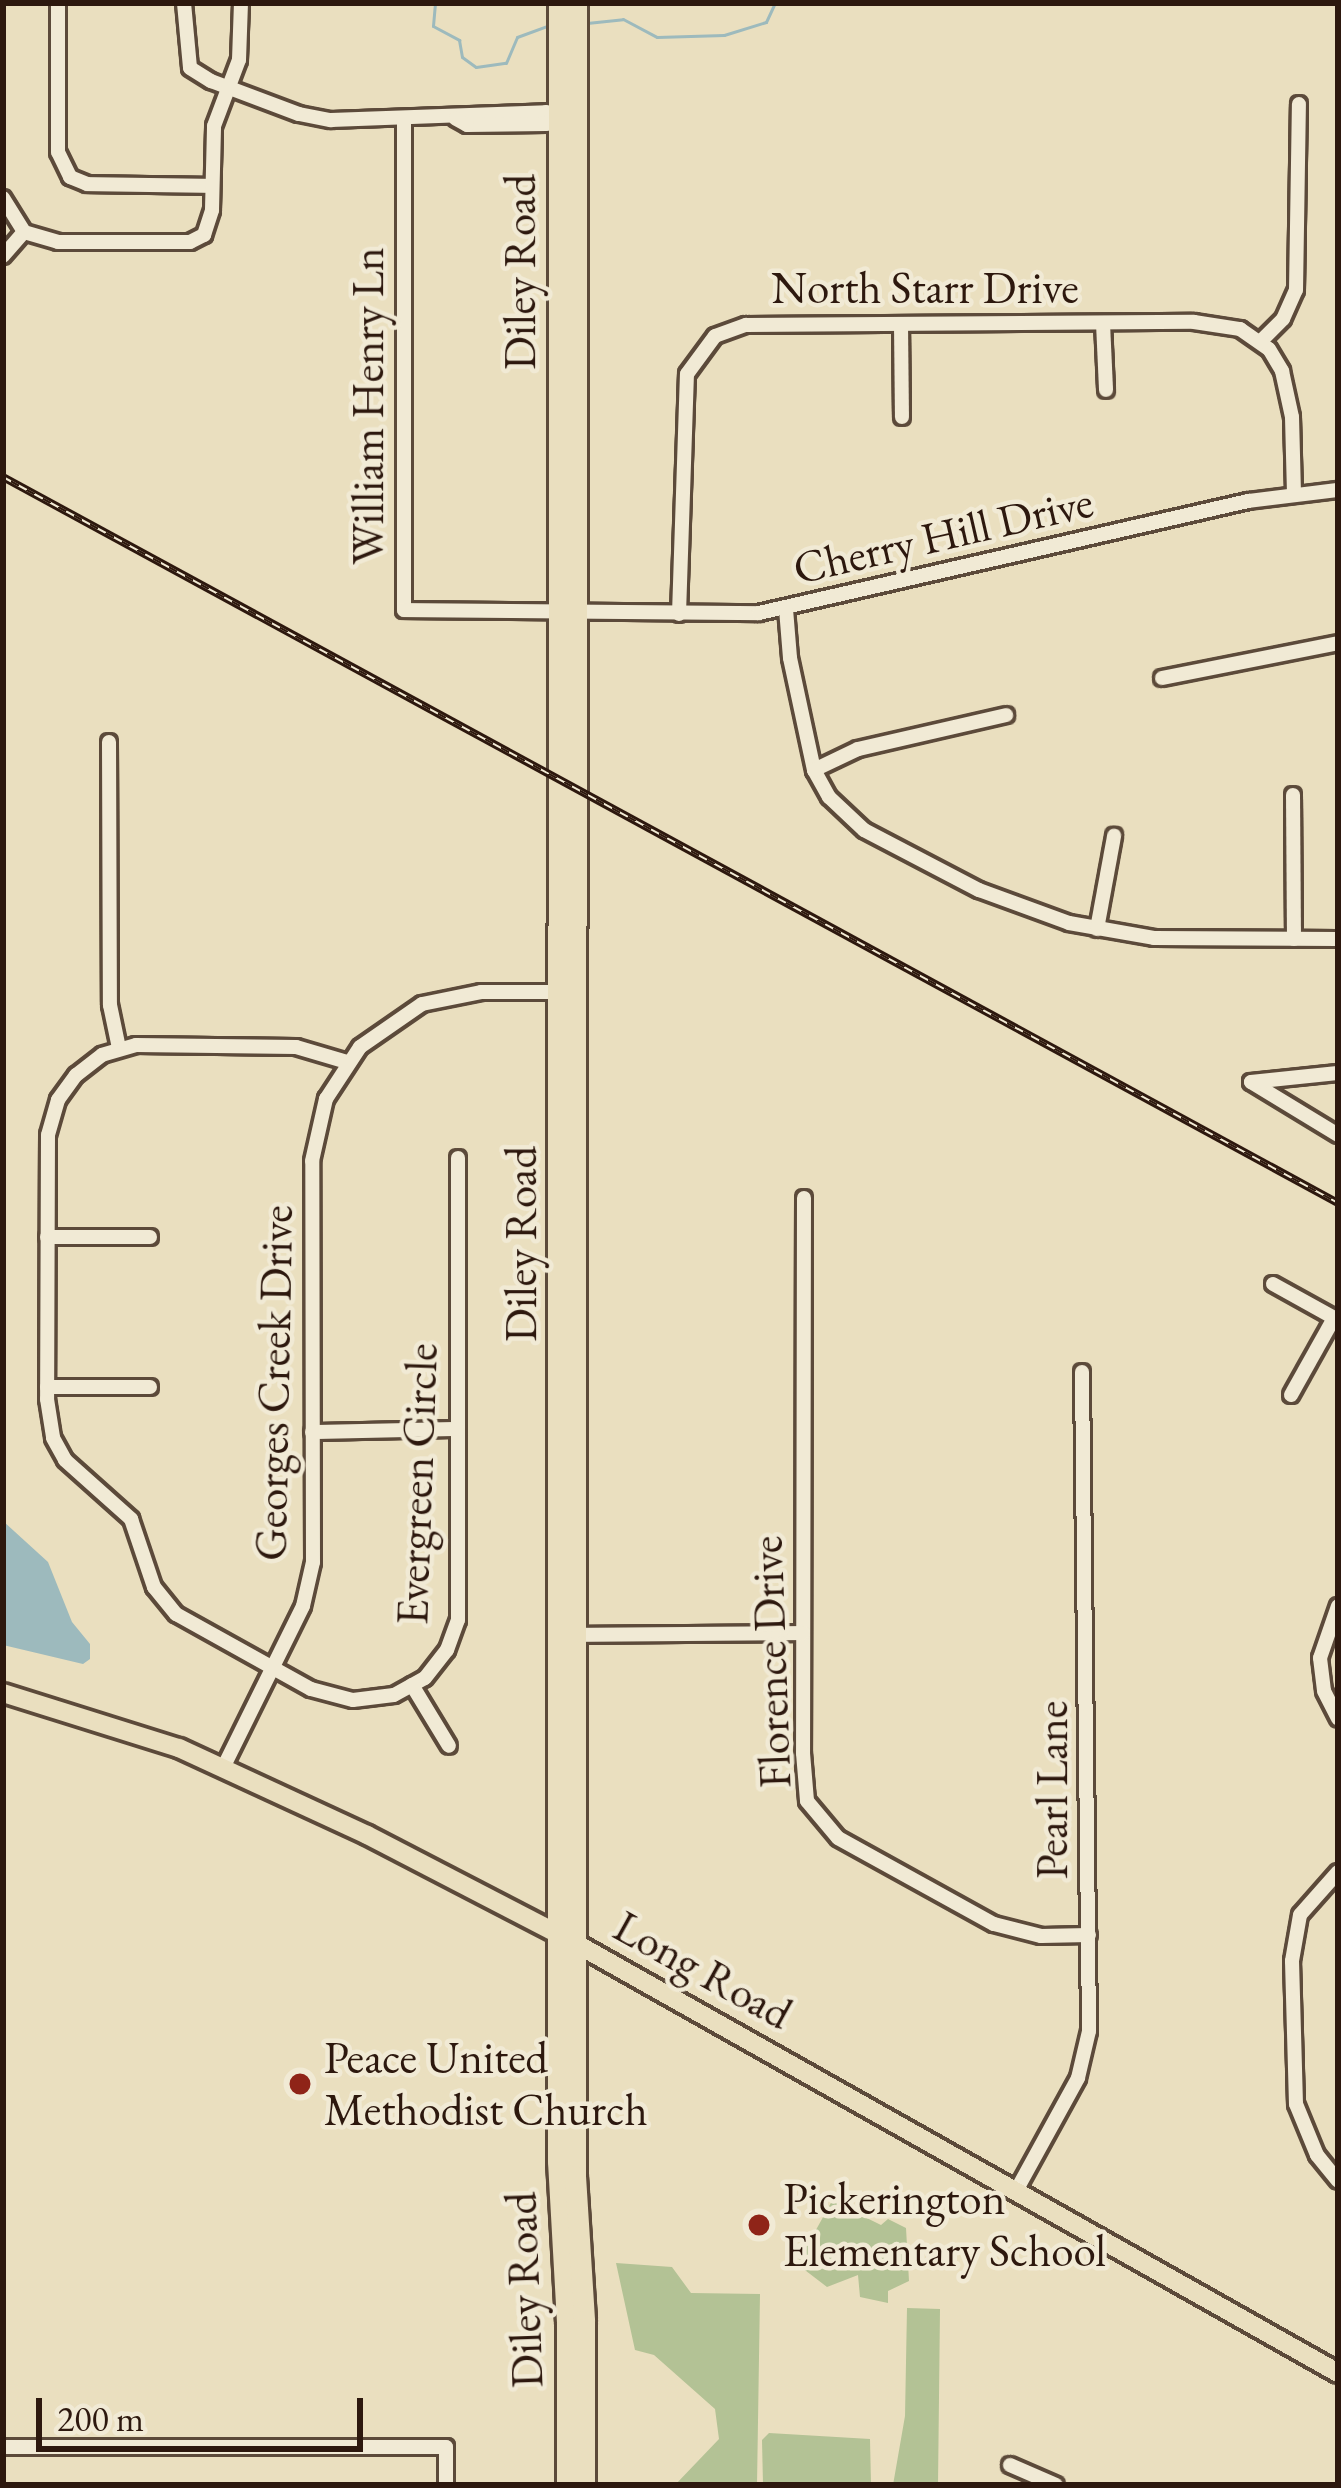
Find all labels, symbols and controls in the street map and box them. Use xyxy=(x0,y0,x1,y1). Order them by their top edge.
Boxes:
street label: Diley Road xyxy=(493,174,547,370)
street label: William Henry Ln xyxy=(341,247,395,565)
street label: North Starr Drive xyxy=(771,261,1079,315)
street label: Cherry Hill Drive xyxy=(788,474,1098,596)
street label: Diley Road xyxy=(494,1146,548,1342)
street label: Georges Creek Drive xyxy=(244,1205,304,1561)
street label: Evergreen Circle xyxy=(385,1342,449,1626)
street label: Florence Drive xyxy=(740,1535,802,1789)
street label: Pearl Lane xyxy=(1025,1701,1079,1879)
street label: Long Road xyxy=(605,1899,801,2041)
place label: Peace United Methodist Church xyxy=(324,2031,648,2137)
marker: Peace United Methodist Church xyxy=(287,2071,313,2097)
place label: Pickerington Elementary School xyxy=(783,2172,1106,2278)
street label: Diley Road xyxy=(494,2191,554,2389)
marker: Pickerington Elementary School xyxy=(746,2212,772,2238)
scale bar xyxy=(42,2374,369,2448)
text: 200 m xyxy=(57,2395,144,2442)

